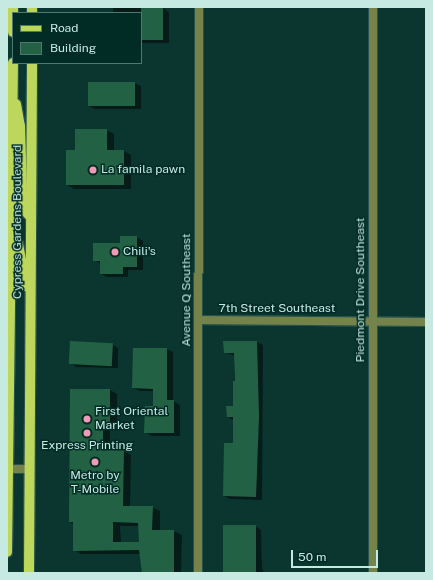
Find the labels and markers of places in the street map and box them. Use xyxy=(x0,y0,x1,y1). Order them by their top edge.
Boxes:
place label: La famila pawn xyxy=(101,163,185,177)
marker: La famila pawn xyxy=(88,165,98,175)
place label: Chili's xyxy=(123,245,156,259)
marker: Chili's xyxy=(110,247,120,257)
place label: First Oriental Market xyxy=(95,405,168,433)
marker: First Oriental Market xyxy=(82,414,92,424)
marker: Express Printing xyxy=(82,428,92,438)
place label: Express Printing xyxy=(41,439,133,453)
marker: Metro by T-Mobile xyxy=(90,457,100,467)
place label: Metro by T-Mobile xyxy=(70,469,120,497)

